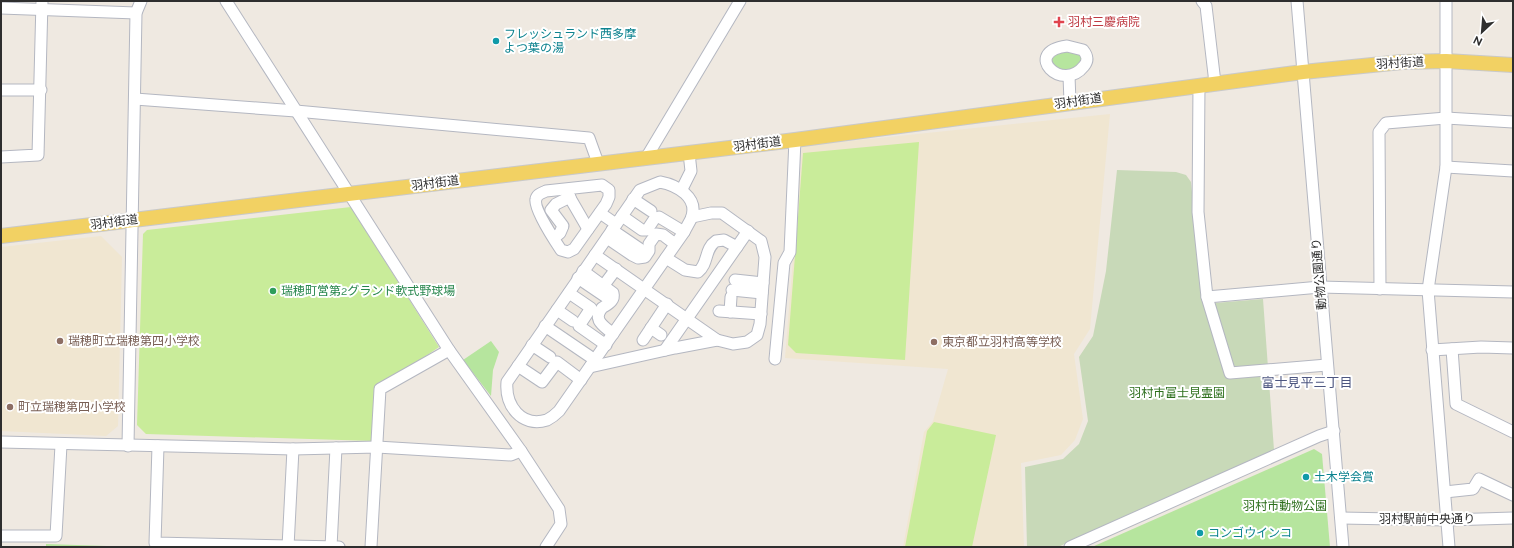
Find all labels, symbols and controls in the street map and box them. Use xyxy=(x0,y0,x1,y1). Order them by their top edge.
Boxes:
north arrow xyxy=(1462,12,1502,52)
place label: 羽村三慶病院 xyxy=(1068,15,1140,29)
marker: 羽村三慶病院 xyxy=(1053,16,1065,28)
place label: フレッシュランド西多摩 よつ葉の湯 xyxy=(504,27,636,55)
text: N xyxy=(1471,33,1484,48)
marker: フレッシュランド西多摩 よつ葉の湯 xyxy=(491,36,501,46)
street label: 羽村街道 xyxy=(1376,55,1424,71)
street label: 羽村街道 xyxy=(1053,91,1103,111)
street label: 羽村街道 xyxy=(732,134,782,154)
street label: 羽村街道 xyxy=(410,173,460,193)
street label: 羽村街道 xyxy=(89,212,139,232)
street label: 動物公園通り xyxy=(1309,238,1329,310)
place label: 瑞穂町営第2グランド軟式野球場 xyxy=(281,284,455,298)
marker: 瑞穂町営第2グランド軟式野球場 xyxy=(268,286,278,296)
place label: 瑞穂町立瑞穂第四小学校 xyxy=(68,334,200,348)
place label: 東京都立羽村高等学校 xyxy=(942,335,1062,349)
marker: 瑞穂町立瑞穂第四小学校 xyxy=(55,336,65,346)
marker: 東京都立羽村高等学校 xyxy=(929,337,939,347)
district label: 富士見平三丁目 xyxy=(1261,375,1353,390)
park label: 羽村市富士見霊園 xyxy=(1129,386,1225,400)
place label: 町立瑞穂第四小学校 xyxy=(18,400,126,414)
marker: 町立瑞穂第四小学校 xyxy=(5,402,15,412)
place label: 土木学会賞 xyxy=(1314,470,1374,484)
marker: 土木学会賞 xyxy=(1301,472,1311,482)
park label: 羽村市動物公園 xyxy=(1243,499,1327,513)
street label: 羽村駅前中央通り xyxy=(1379,512,1475,526)
place label: コンゴウインコ xyxy=(1208,526,1292,540)
marker: コンゴウインコ xyxy=(1195,528,1205,538)

